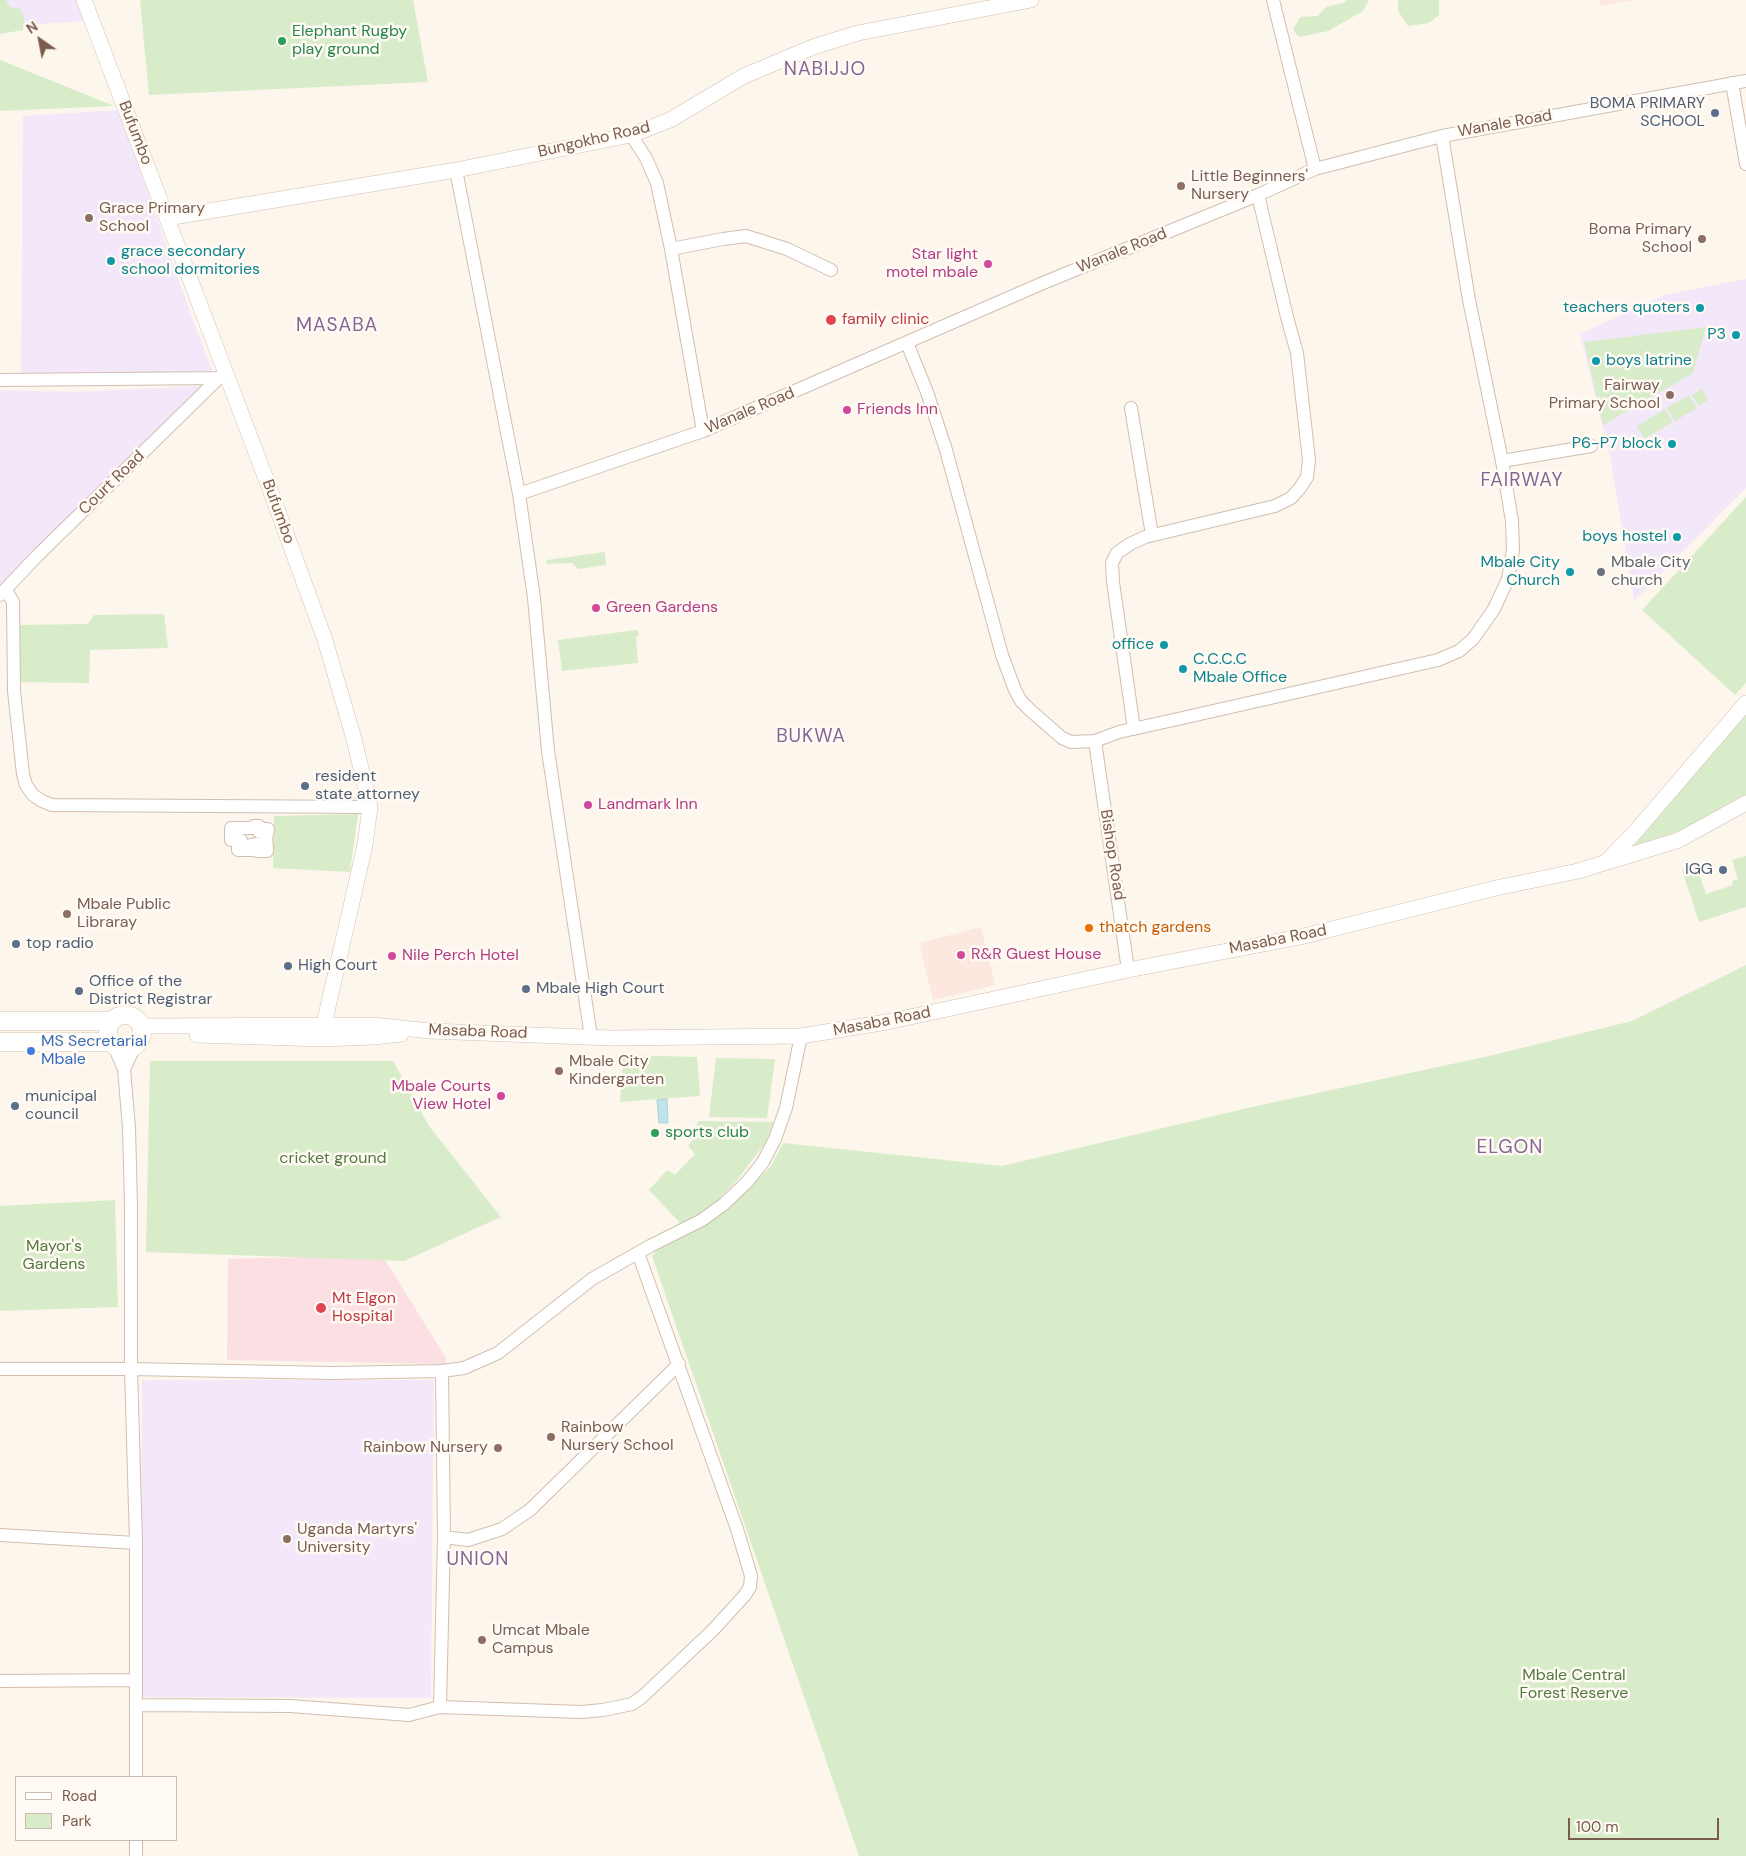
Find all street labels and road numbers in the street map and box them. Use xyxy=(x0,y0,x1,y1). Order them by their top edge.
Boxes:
street label: Bufumbo xyxy=(114,98,156,168)
street label: Wanale Road xyxy=(1456,106,1554,142)
street label: Bungokho Road xyxy=(536,118,652,162)
street label: Wanale Road xyxy=(1074,224,1170,278)
street label: Wanale Road xyxy=(702,384,798,438)
street label: Court Road xyxy=(75,447,149,519)
street label: Bufumbo xyxy=(257,477,299,547)
street label: Bishop Road xyxy=(1095,808,1129,902)
street label: Masaba Road xyxy=(1228,921,1328,959)
street label: Masaba Road xyxy=(832,1003,932,1041)
street label: Masaba Road xyxy=(428,1021,528,1043)

